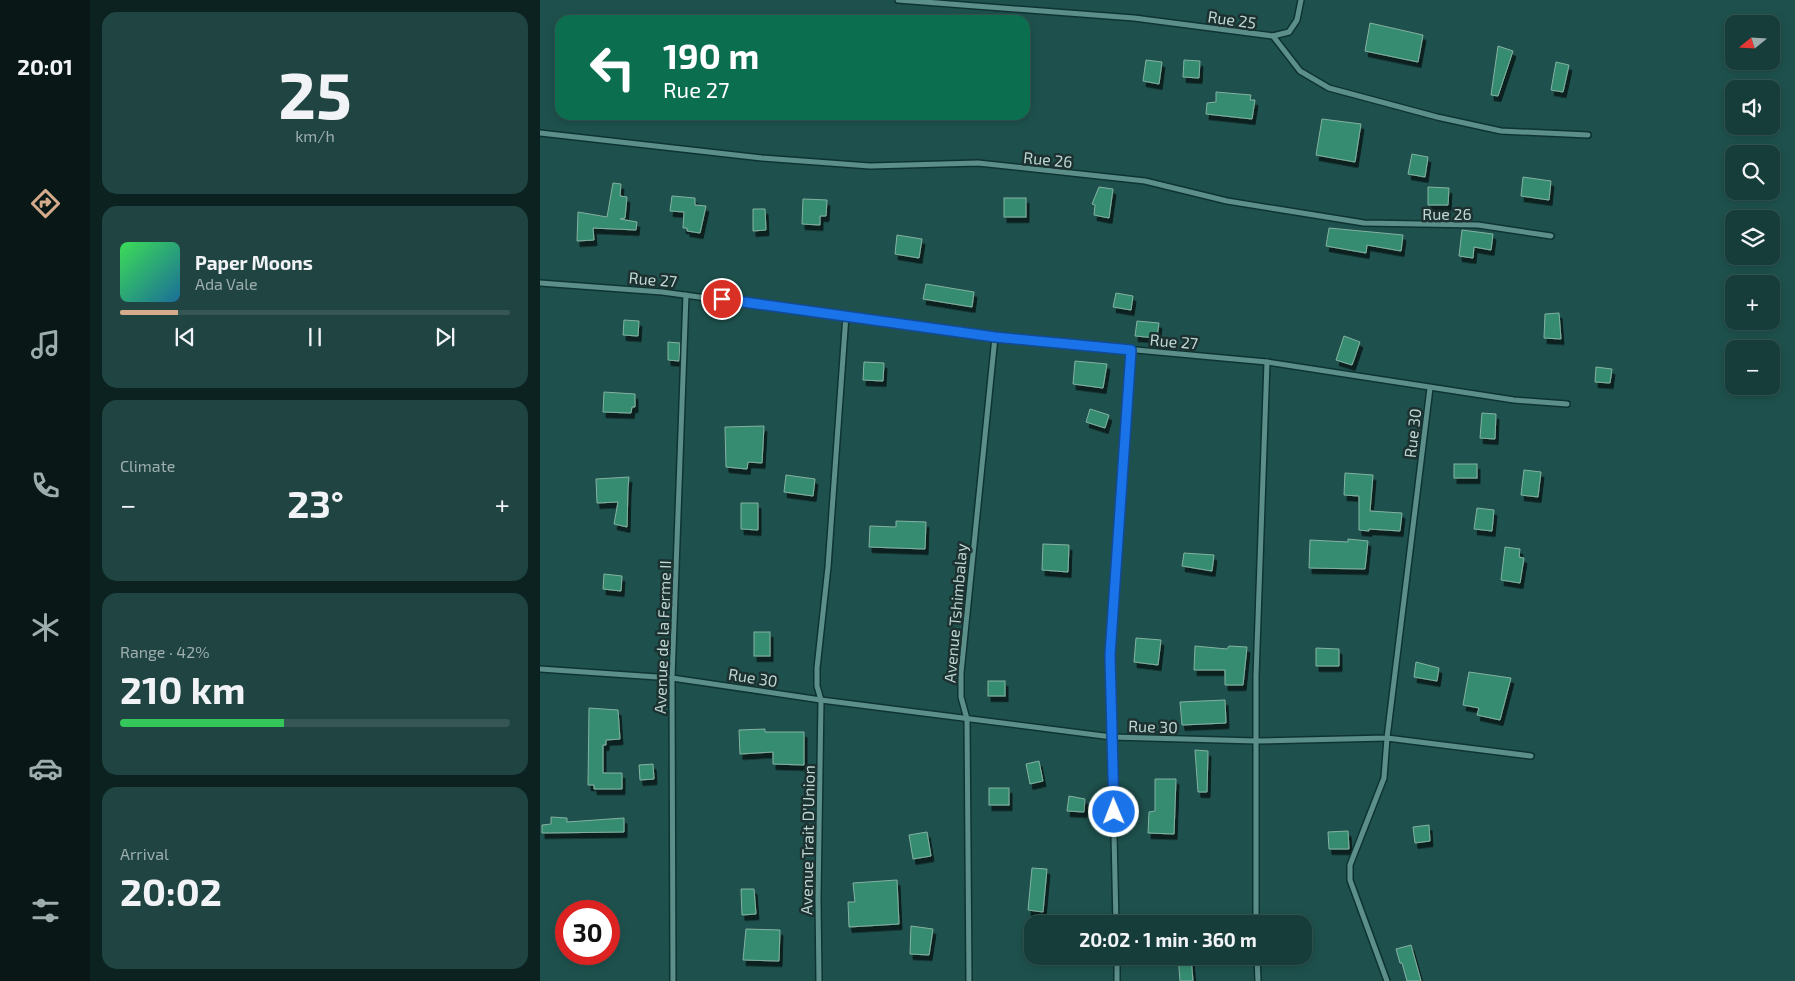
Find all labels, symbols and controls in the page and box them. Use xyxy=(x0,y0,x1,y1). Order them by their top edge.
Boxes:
street label: Rue 25 xyxy=(1207,6,1257,32)
north arrow xyxy=(1725,15,1780,70)
map controls xyxy=(1725,15,1780,395)
text: 190 m xyxy=(663,34,759,76)
icon: left xyxy=(580,35,645,100)
text: 20:01 xyxy=(17,53,73,79)
text: 25 xyxy=(278,54,352,132)
text: Rue 27 xyxy=(663,76,729,102)
button: sound xyxy=(1725,80,1780,135)
text: km/h xyxy=(295,126,335,145)
button: search xyxy=(1725,145,1780,200)
street label: Rue 26 xyxy=(1022,147,1074,171)
icon: directions xyxy=(28,186,63,221)
street label: Rue 26 xyxy=(1422,204,1472,223)
button: layers xyxy=(1725,210,1780,265)
text: Paper Moons xyxy=(195,251,313,274)
street label: Rue 27 xyxy=(628,267,678,291)
text: Ada Vale xyxy=(195,274,258,293)
button: + xyxy=(1725,275,1780,330)
pin xyxy=(701,278,743,320)
icon: arrive xyxy=(708,285,736,313)
icon: previous xyxy=(171,323,199,351)
icon: pause xyxy=(301,323,329,351)
icon: next xyxy=(431,323,459,351)
icon: music xyxy=(28,327,63,362)
street label: Rue 27 xyxy=(1149,329,1199,353)
button: − xyxy=(1725,340,1780,395)
street label: Rue 30 xyxy=(1400,407,1424,459)
text: Climate xyxy=(120,456,175,475)
icon: phone xyxy=(28,468,63,503)
text: 23° xyxy=(287,480,344,526)
text: − xyxy=(120,487,136,521)
text: + xyxy=(495,487,510,521)
street label: Avenue Tshimbalay xyxy=(939,542,971,683)
street label: Avenue de la Ferme II xyxy=(650,560,674,714)
icon: climate xyxy=(28,610,63,645)
text: Range · 42% xyxy=(120,642,209,661)
street label: Rue 30 xyxy=(727,664,779,690)
text: 210 km xyxy=(120,666,245,712)
street label: Rue 30 xyxy=(1128,716,1178,736)
icon: car xyxy=(28,751,63,786)
street label: Avenue Trait D'Union xyxy=(796,765,818,915)
position arrow xyxy=(1087,785,1139,837)
text: Arrival xyxy=(120,844,169,863)
text: 20:02 xyxy=(120,868,222,914)
icon: filters xyxy=(28,893,63,928)
speed limit sign: 30 xyxy=(555,900,620,965)
text: 20:02 · 1 min · 360 m xyxy=(1079,928,1257,951)

